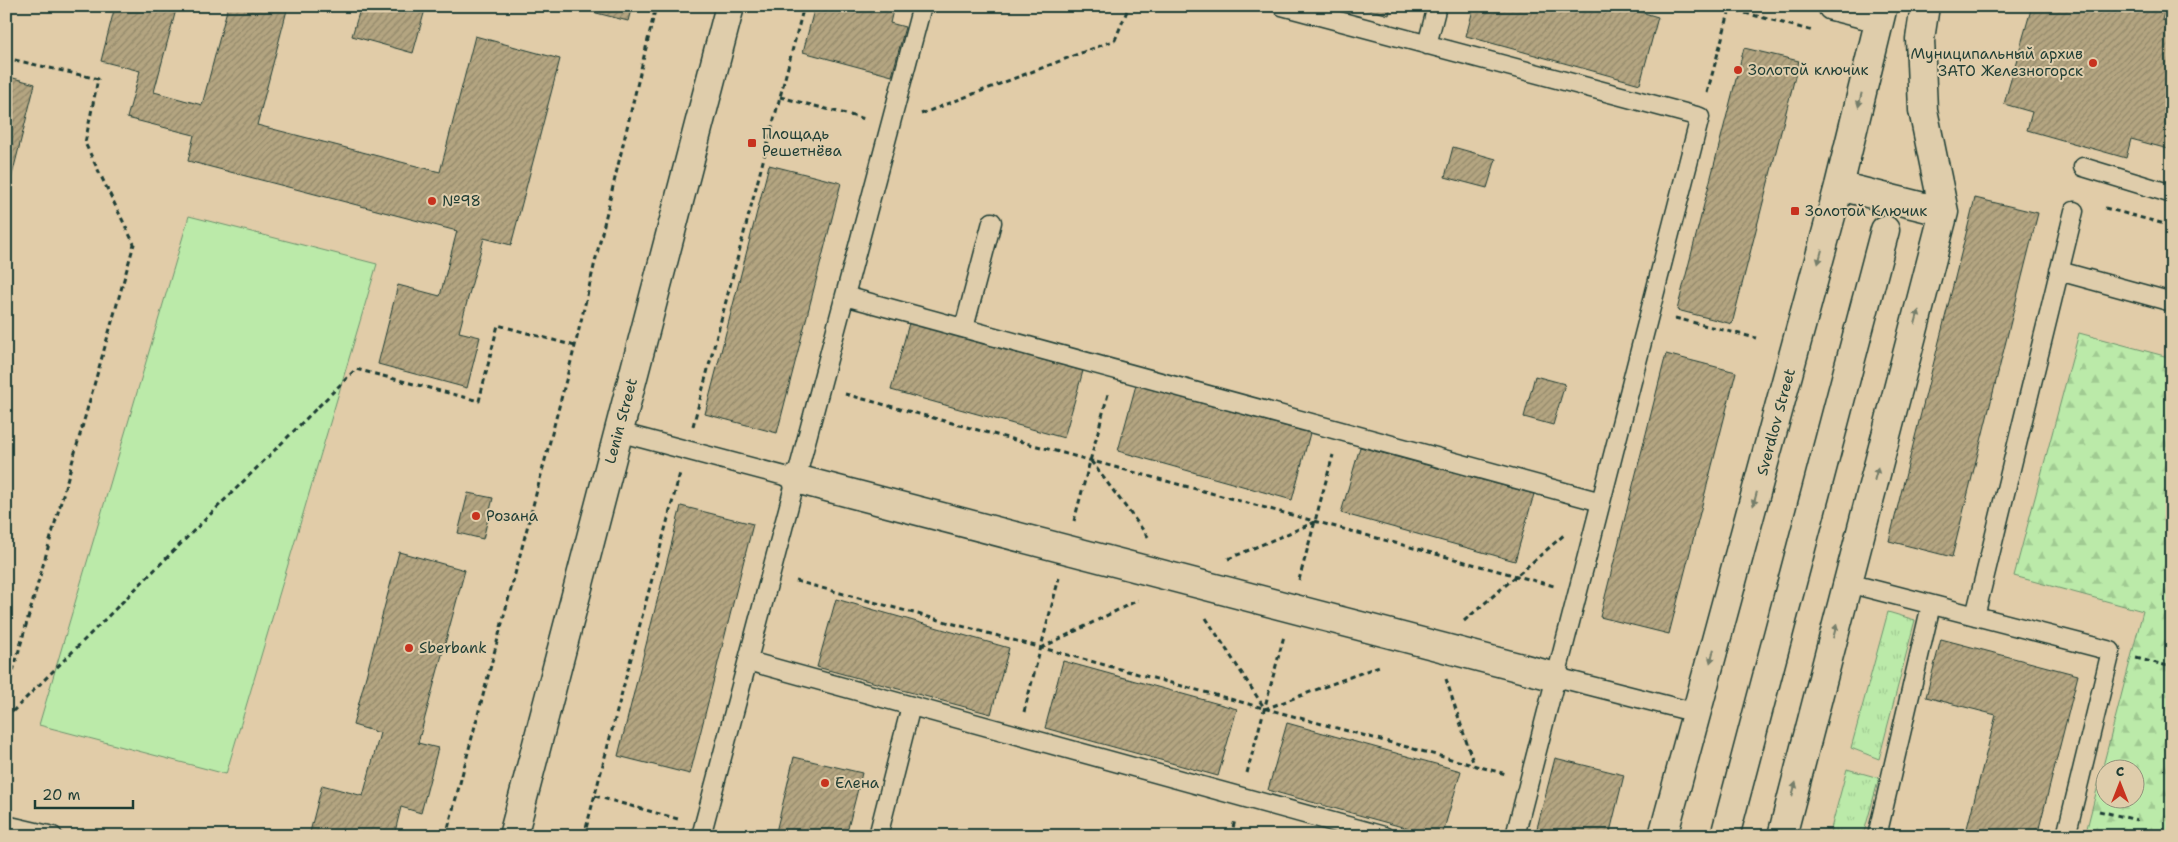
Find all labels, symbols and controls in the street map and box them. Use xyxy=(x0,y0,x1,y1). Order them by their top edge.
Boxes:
place label: Муниципальный архив ЗАТО Железногорск xyxy=(1911,44,2083,81)
marker: Муниципальный архив ЗАТО Железногорск xyxy=(2087,57,2099,69)
place label: Золотой ключик xyxy=(1748,60,1869,80)
marker: Золотой ключик xyxy=(1732,64,1744,76)
one-way arrow xyxy=(1856,92,1864,107)
place label: Площадь Решетнёва xyxy=(762,124,843,161)
marker: Площадь Решетнёва xyxy=(746,137,758,149)
place label: №98 xyxy=(442,191,481,211)
marker: №98 xyxy=(426,195,438,207)
place label: Золотой Ключик xyxy=(1805,201,1927,221)
marker: Золотой Ключик xyxy=(1789,205,1801,217)
one-way arrow xyxy=(1816,250,1824,265)
one-way arrow xyxy=(1913,309,1921,324)
street label: Sverdlov Street xyxy=(1752,366,1800,478)
street label: Lenin Street xyxy=(600,376,642,466)
one-way arrow xyxy=(1872,467,1880,482)
one-way arrow xyxy=(1750,491,1758,506)
place label: Розана xyxy=(486,506,539,526)
marker: Розана xyxy=(470,510,482,522)
one-way arrow xyxy=(1831,624,1839,639)
place label: Sberbank xyxy=(419,638,487,658)
marker: Sberbank xyxy=(403,642,415,654)
one-way arrow xyxy=(1708,648,1716,663)
north arrow xyxy=(2096,760,2146,810)
text: С xyxy=(2116,762,2124,780)
place label: Елена xyxy=(835,773,880,793)
scale bar xyxy=(35,777,132,809)
marker: Елена xyxy=(819,777,831,789)
one-way arrow xyxy=(1790,781,1798,796)
text: 20 m xyxy=(42,785,81,805)

